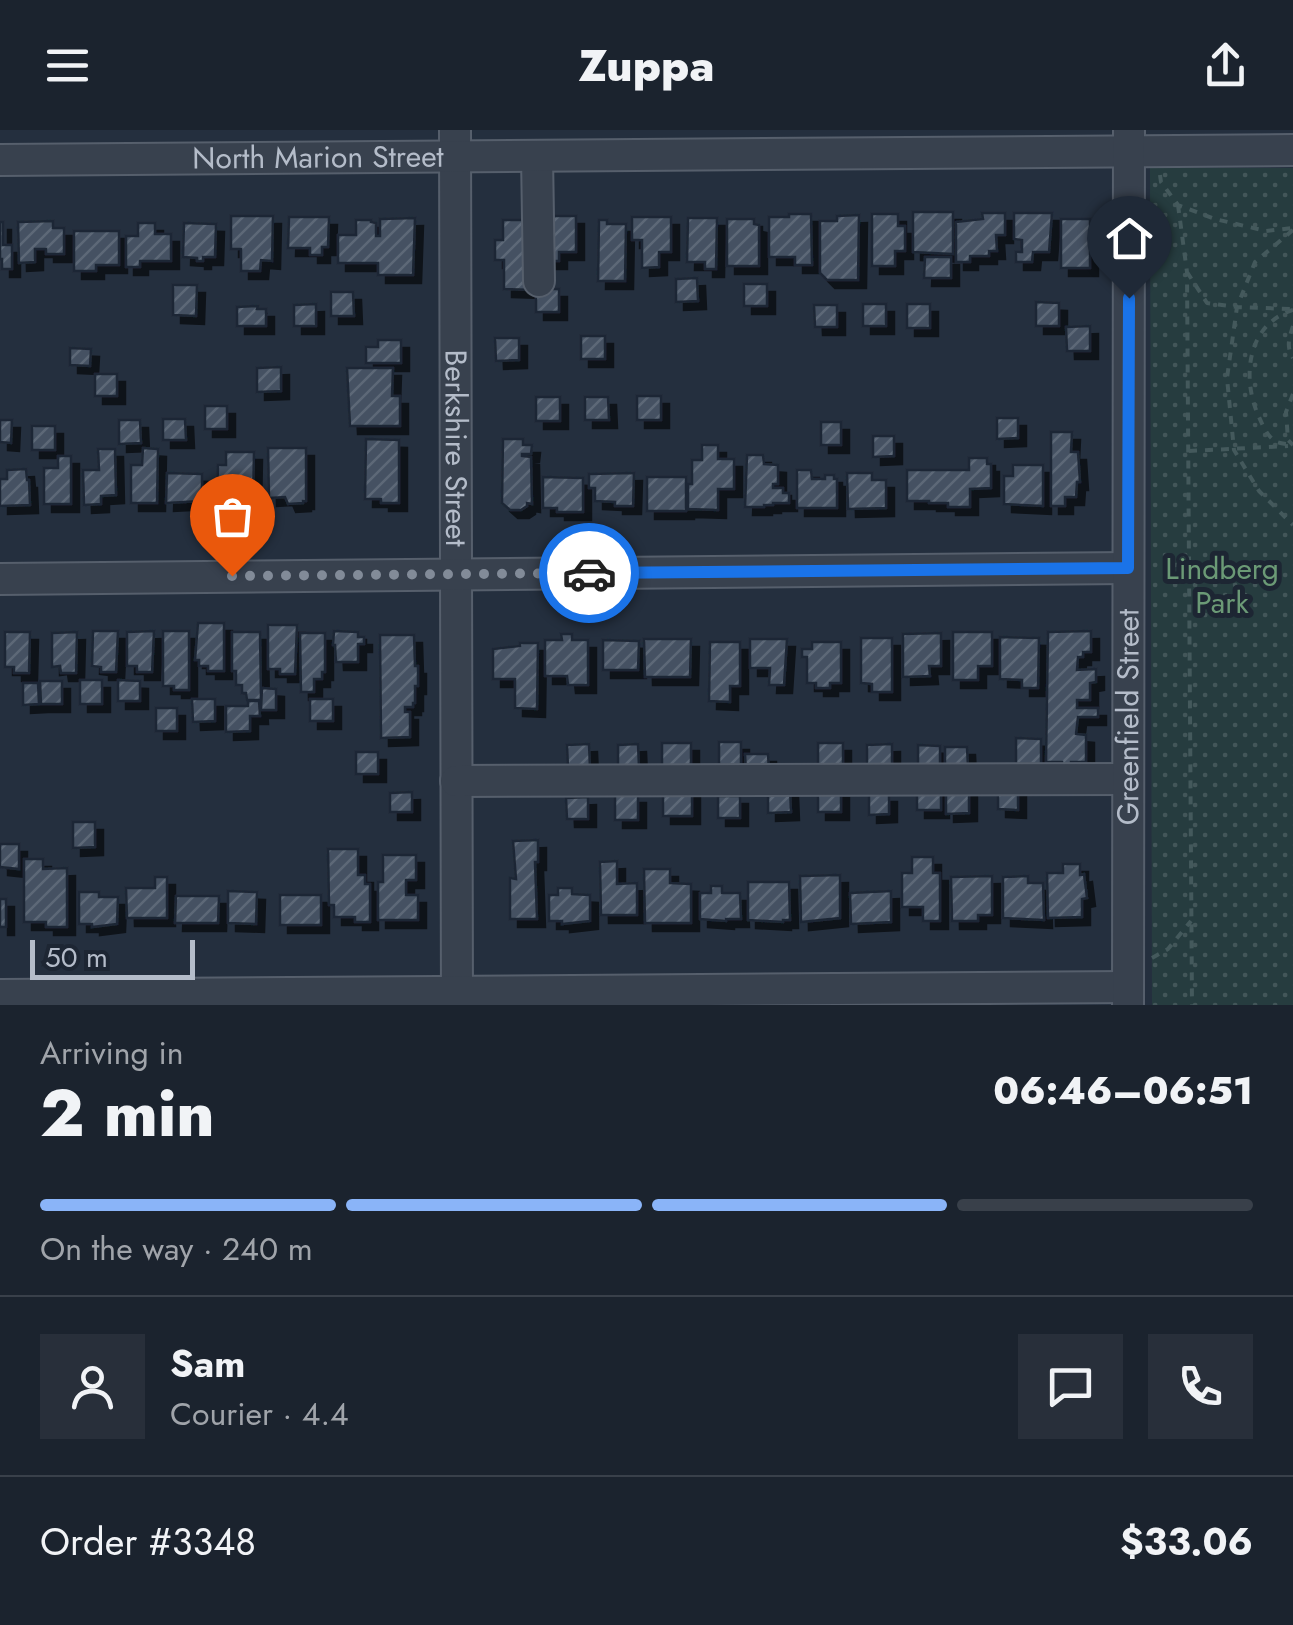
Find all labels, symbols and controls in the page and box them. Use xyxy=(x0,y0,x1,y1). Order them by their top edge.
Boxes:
text: Zuppa xyxy=(579,33,714,98)
icon: menu xyxy=(40,38,95,93)
icon: share xyxy=(1198,38,1253,93)
street label: North Marion Street xyxy=(192,135,445,180)
pin xyxy=(1087,196,1172,299)
icon: home xyxy=(1102,211,1157,266)
street label: Berkshire Street xyxy=(435,349,478,547)
pin xyxy=(190,474,275,577)
icon: bag xyxy=(205,489,260,544)
courier xyxy=(539,523,639,623)
icon: car xyxy=(562,546,617,601)
park label: Lindberg Park xyxy=(1165,547,1279,624)
street label: Greenfield Street xyxy=(1106,608,1149,825)
scale bar xyxy=(30,935,195,980)
text: 50 m xyxy=(45,937,108,978)
text: Arriving in xyxy=(40,1030,184,1076)
text: 06:46–06:51 xyxy=(993,1063,1253,1118)
text: 2 min xyxy=(40,1066,215,1160)
text: On the way · 240 m xyxy=(40,1226,313,1272)
button: person xyxy=(40,1334,145,1439)
button: chat xyxy=(1018,1334,1123,1439)
button: phone xyxy=(1148,1334,1253,1439)
text: Sam xyxy=(170,1336,245,1391)
text: Courier · 4.4 xyxy=(170,1391,349,1437)
text: Order #3348 xyxy=(40,1514,256,1569)
text: $33.06 xyxy=(1120,1514,1253,1569)

